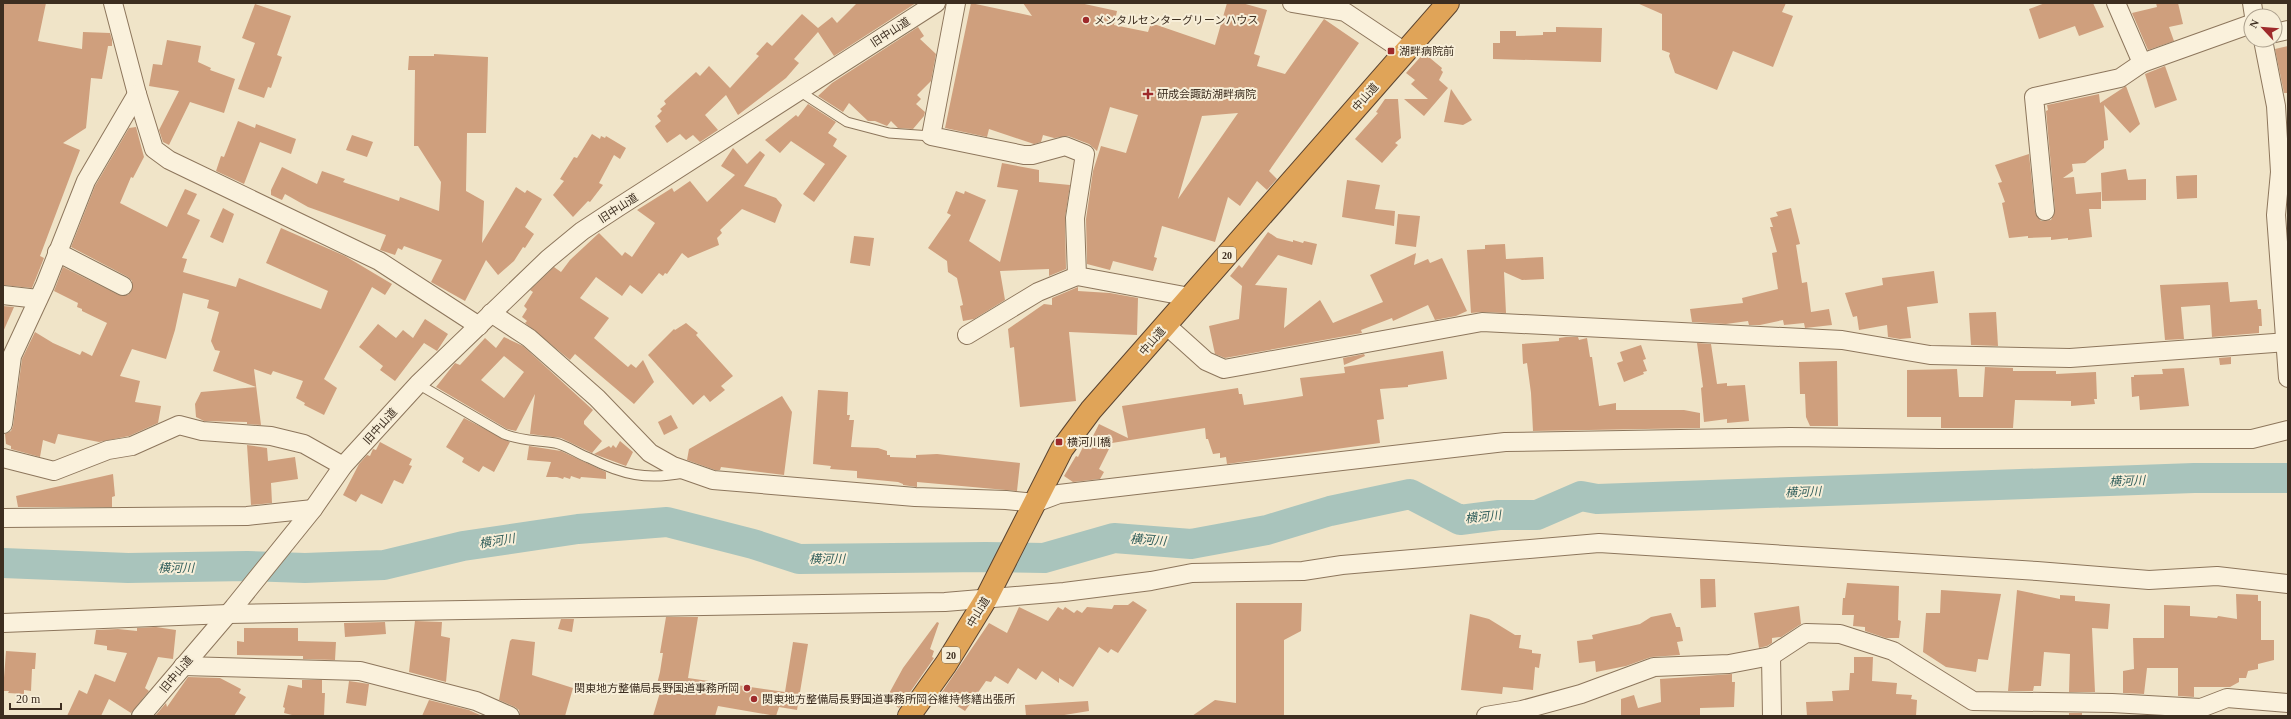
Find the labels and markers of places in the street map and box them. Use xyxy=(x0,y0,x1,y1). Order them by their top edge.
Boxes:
place label: メンタルセンターグリーンハウス xyxy=(1094,14,1258,26)
marker: メンタルセンターグリーンハウス xyxy=(1081,15,1091,25)
place label: 湖畔病院前 xyxy=(1399,45,1454,57)
marker: 湖畔病院前 xyxy=(1386,46,1396,56)
marker: 研成会諏訪湖畔病院 xyxy=(1142,88,1154,100)
place label: 研成会諏訪湖畔病院 xyxy=(1157,88,1256,100)
place label: 横河川橋 xyxy=(1067,436,1111,448)
marker: 横河川橋 xyxy=(1054,437,1064,447)
place label: 関東地方整備局長野国道事務所岡 xyxy=(574,682,739,694)
marker: 関東地方整備局長野国道事務所岡 xyxy=(742,683,752,693)
place label: 関東地方整備局長野国道事務所岡谷維持修繕出張所 xyxy=(762,693,1016,705)
marker: 関東地方整備局長野国道事務所岡谷維持修繕出張所 xyxy=(749,694,759,704)

